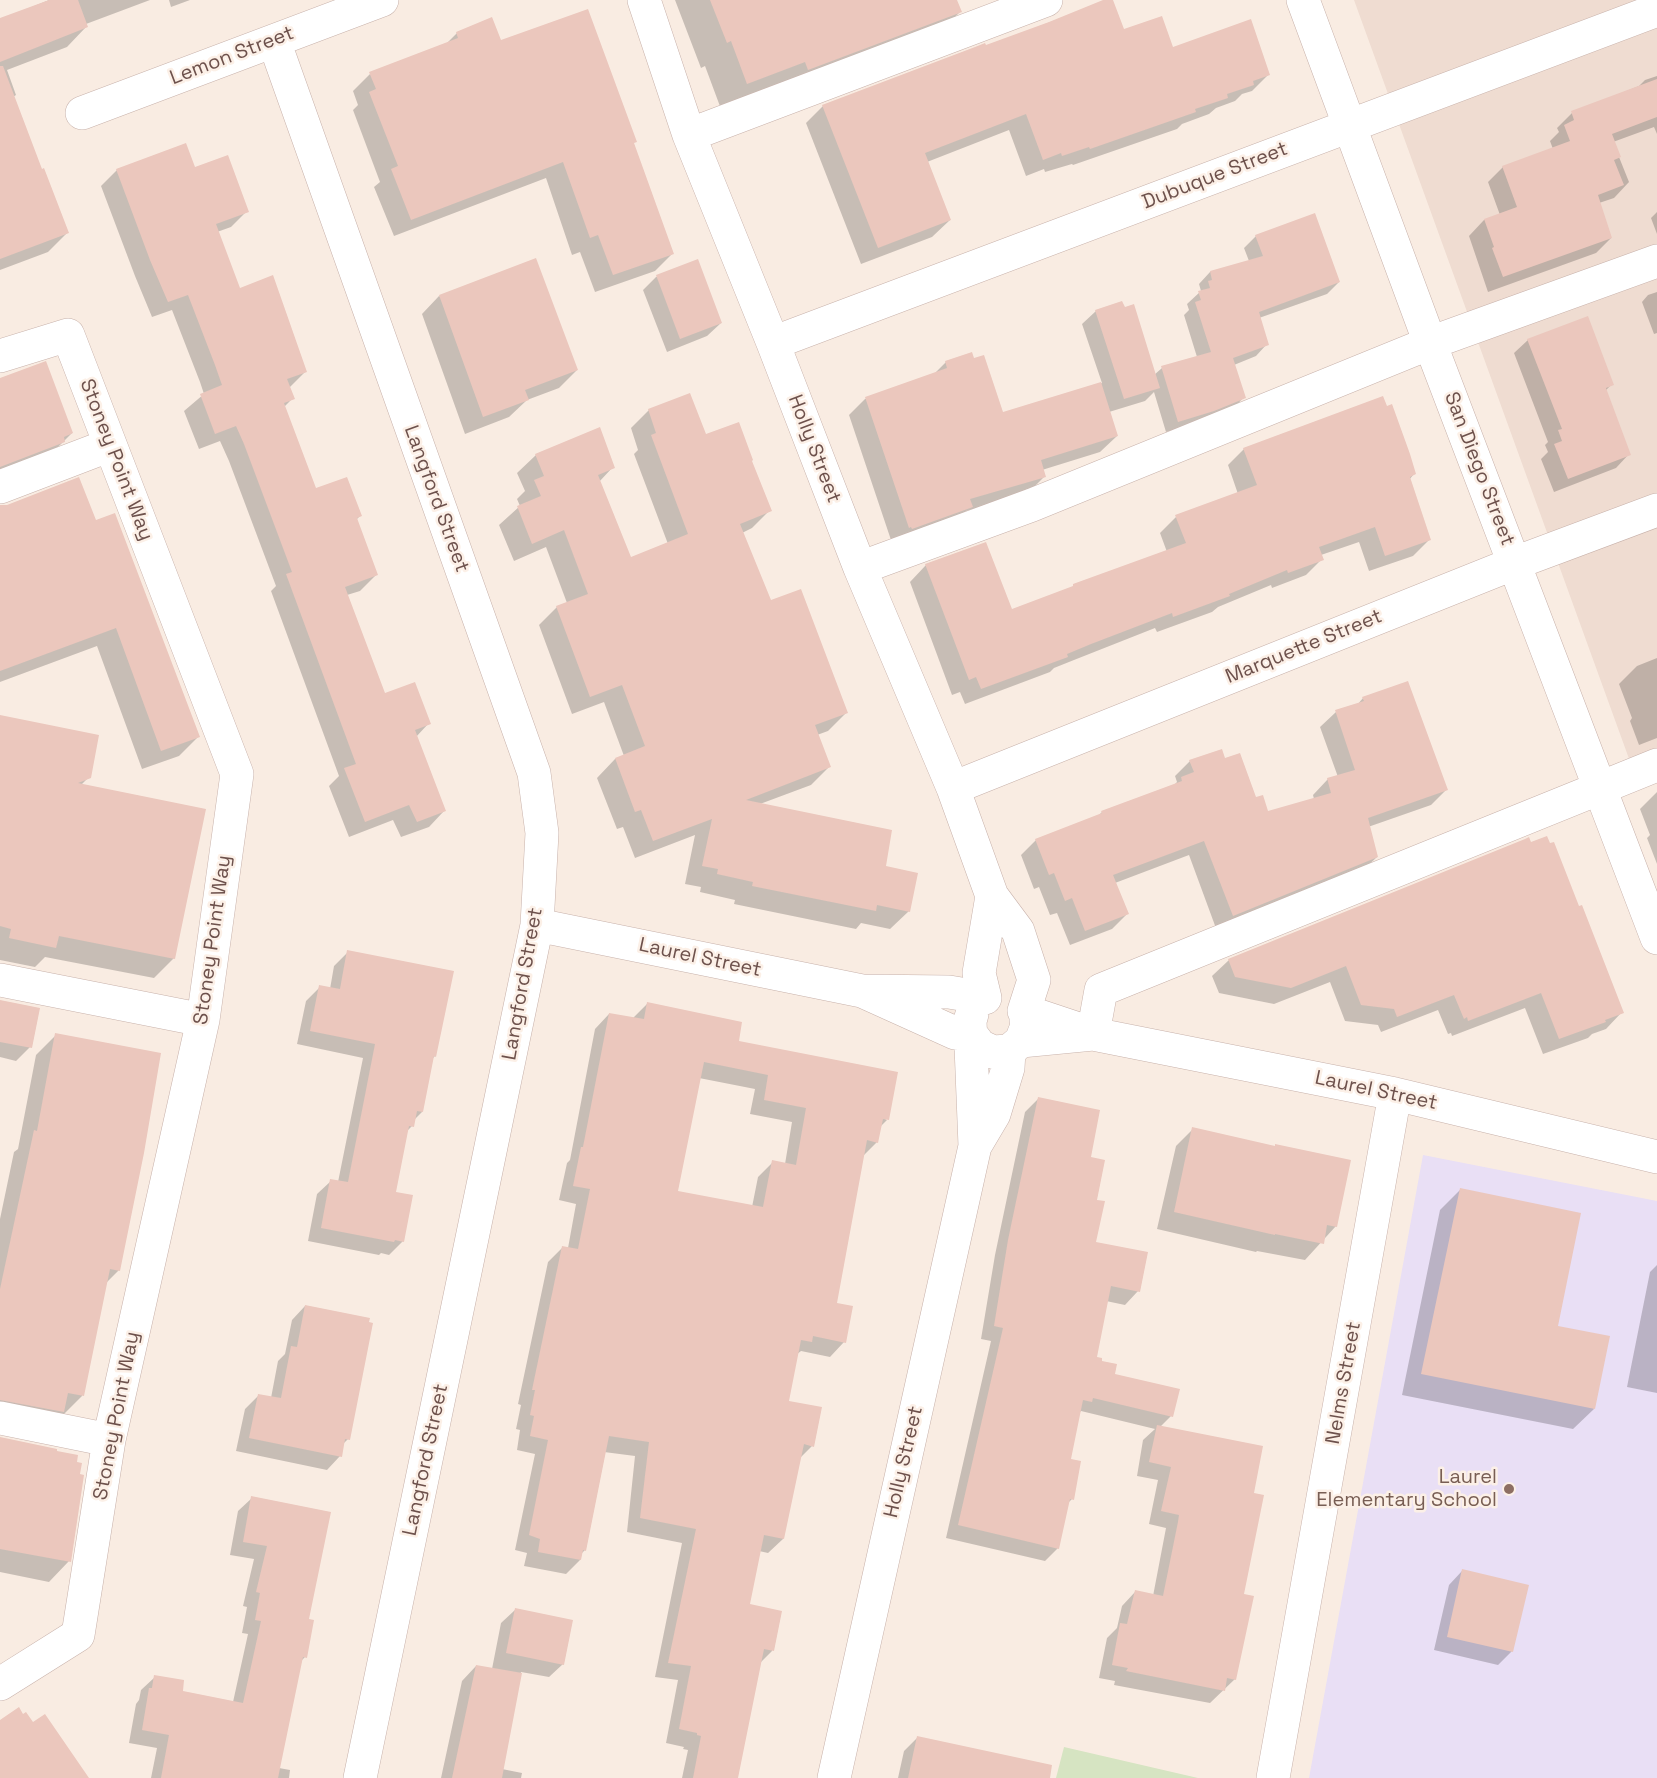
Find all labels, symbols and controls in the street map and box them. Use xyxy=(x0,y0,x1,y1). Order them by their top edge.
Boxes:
street label: Lemon Street xyxy=(167,21,297,91)
street label: Dubuque Street xyxy=(1139,137,1291,215)
street label: Stoney Point Way xyxy=(74,376,158,544)
street label: San Diego Street xyxy=(1439,389,1519,549)
street label: Holly Street xyxy=(782,392,846,506)
street label: Langford Street xyxy=(398,422,474,576)
street label: Marquette Street xyxy=(1222,605,1386,689)
street label: Stoney Point Way xyxy=(189,854,237,1026)
street label: Langford Street xyxy=(498,906,548,1062)
street label: Laurel Street xyxy=(637,933,763,983)
street label: Laurel Street xyxy=(1313,1066,1439,1116)
street label: Nelms Street xyxy=(1321,1320,1367,1446)
street label: Stoney Point Way xyxy=(89,1330,145,1502)
street label: Langford Street xyxy=(398,1382,454,1538)
street label: Holly Street xyxy=(880,1404,928,1520)
place label: Laurel Elementary School xyxy=(1316,1466,1497,1513)
marker: Laurel Elementary School xyxy=(1502,1482,1516,1496)

